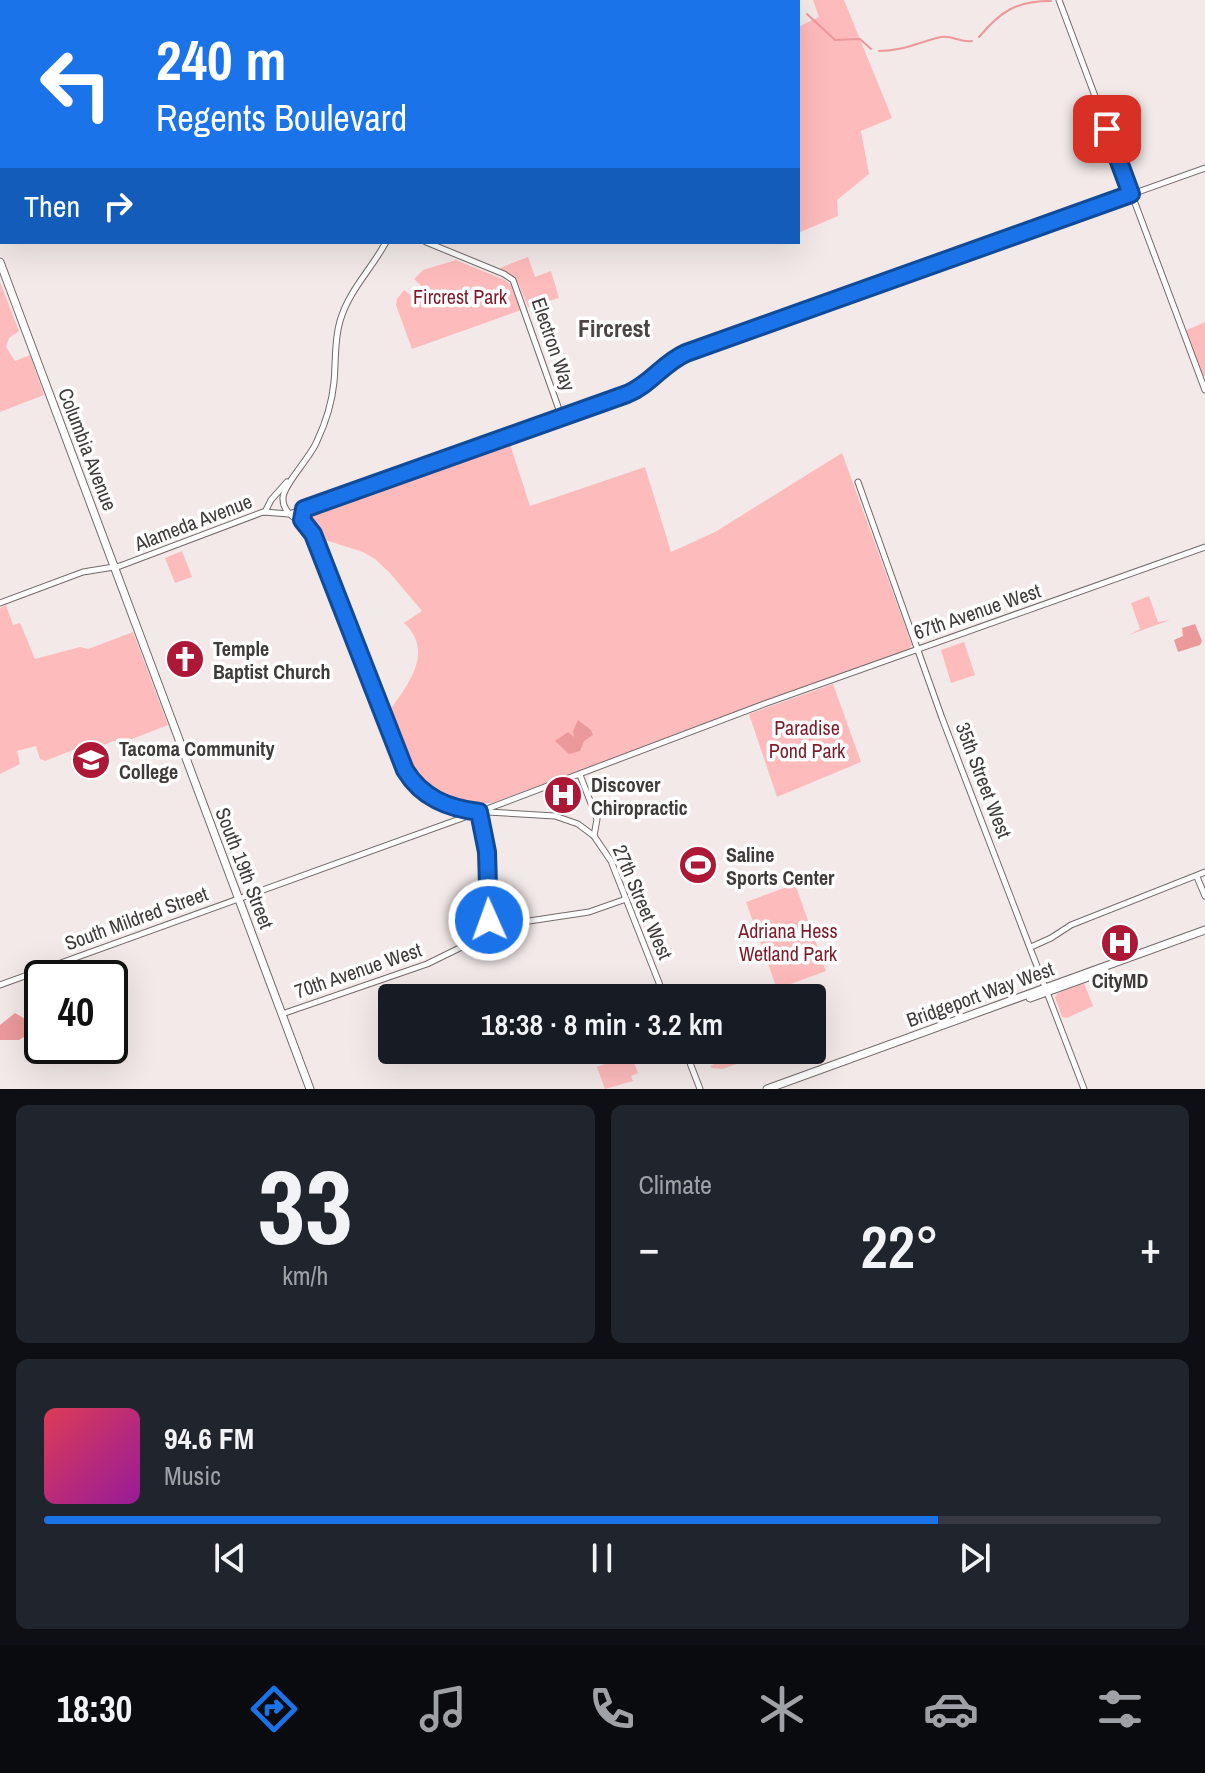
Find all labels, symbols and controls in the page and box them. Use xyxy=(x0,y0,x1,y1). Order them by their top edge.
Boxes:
text: 240 m xyxy=(156,22,286,97)
icon: left xyxy=(24,32,128,136)
text: Regents Boulevard xyxy=(156,94,407,142)
pin xyxy=(1073,95,1141,163)
icon: arrive xyxy=(1085,107,1129,151)
icon: right xyxy=(96,184,140,228)
text: Then xyxy=(24,186,80,226)
park label: Fircrest Park xyxy=(413,283,508,310)
street label: Electron Way xyxy=(525,294,583,395)
district label: Fircrest xyxy=(578,312,651,344)
street label: Columbia Avenue xyxy=(52,384,124,514)
street label: Alameda Avenue xyxy=(129,487,256,557)
street label: 67th Avenue West xyxy=(910,577,1044,645)
place label: Temple Baptist Church xyxy=(213,635,331,685)
church icon: Temple Baptist Church xyxy=(164,638,206,680)
park label: Paradise Pond Park xyxy=(769,714,846,764)
street label: 35th Street West xyxy=(950,718,1019,842)
place label: Tacoma Community College xyxy=(119,735,275,785)
school or university icon: Tacoma Community College xyxy=(70,739,112,781)
place label: Discover Chiropractic xyxy=(591,771,688,821)
hospital icon: Discover Chiropractic xyxy=(542,774,584,816)
street label: South 19th Street xyxy=(210,804,281,933)
street label: 27th Street West xyxy=(607,841,679,964)
place label: Saline Sports Center xyxy=(726,841,835,891)
sports icon: Saline Sports Center xyxy=(677,844,719,886)
position arrow xyxy=(447,878,531,962)
street label: South Mildred Street xyxy=(61,879,212,956)
park label: Adriana Hess Wetland Park xyxy=(737,917,838,967)
hospital icon: CityMD xyxy=(1099,922,1141,964)
street label: 70th Avenue West xyxy=(291,936,425,1004)
street label: Bridgeport Way West xyxy=(903,955,1058,1033)
speed limit sign: 40 xyxy=(24,960,128,1064)
place label: CityMD xyxy=(1092,967,1148,994)
text: 18:38 · 8 min · 3.2 km xyxy=(481,1004,723,1044)
text: 33 xyxy=(258,1136,353,1276)
text: Climate xyxy=(639,1167,712,1202)
text: 22° xyxy=(860,1206,939,1287)
text: − xyxy=(639,1217,660,1277)
text: + xyxy=(1140,1217,1161,1277)
text: km/h xyxy=(282,1258,328,1293)
text: 94.6 FM xyxy=(164,1418,254,1458)
text: Music xyxy=(164,1458,221,1493)
icon: previous xyxy=(208,1536,252,1580)
icon: pause xyxy=(580,1536,624,1580)
icon: next xyxy=(953,1536,997,1580)
icon: directions xyxy=(246,1681,302,1737)
icon: music xyxy=(415,1681,471,1737)
icon: phone xyxy=(584,1681,640,1737)
icon: climate xyxy=(754,1681,810,1737)
icon: car xyxy=(923,1681,979,1737)
icon: filters xyxy=(1092,1681,1148,1737)
text: 18:30 xyxy=(57,1685,132,1733)

